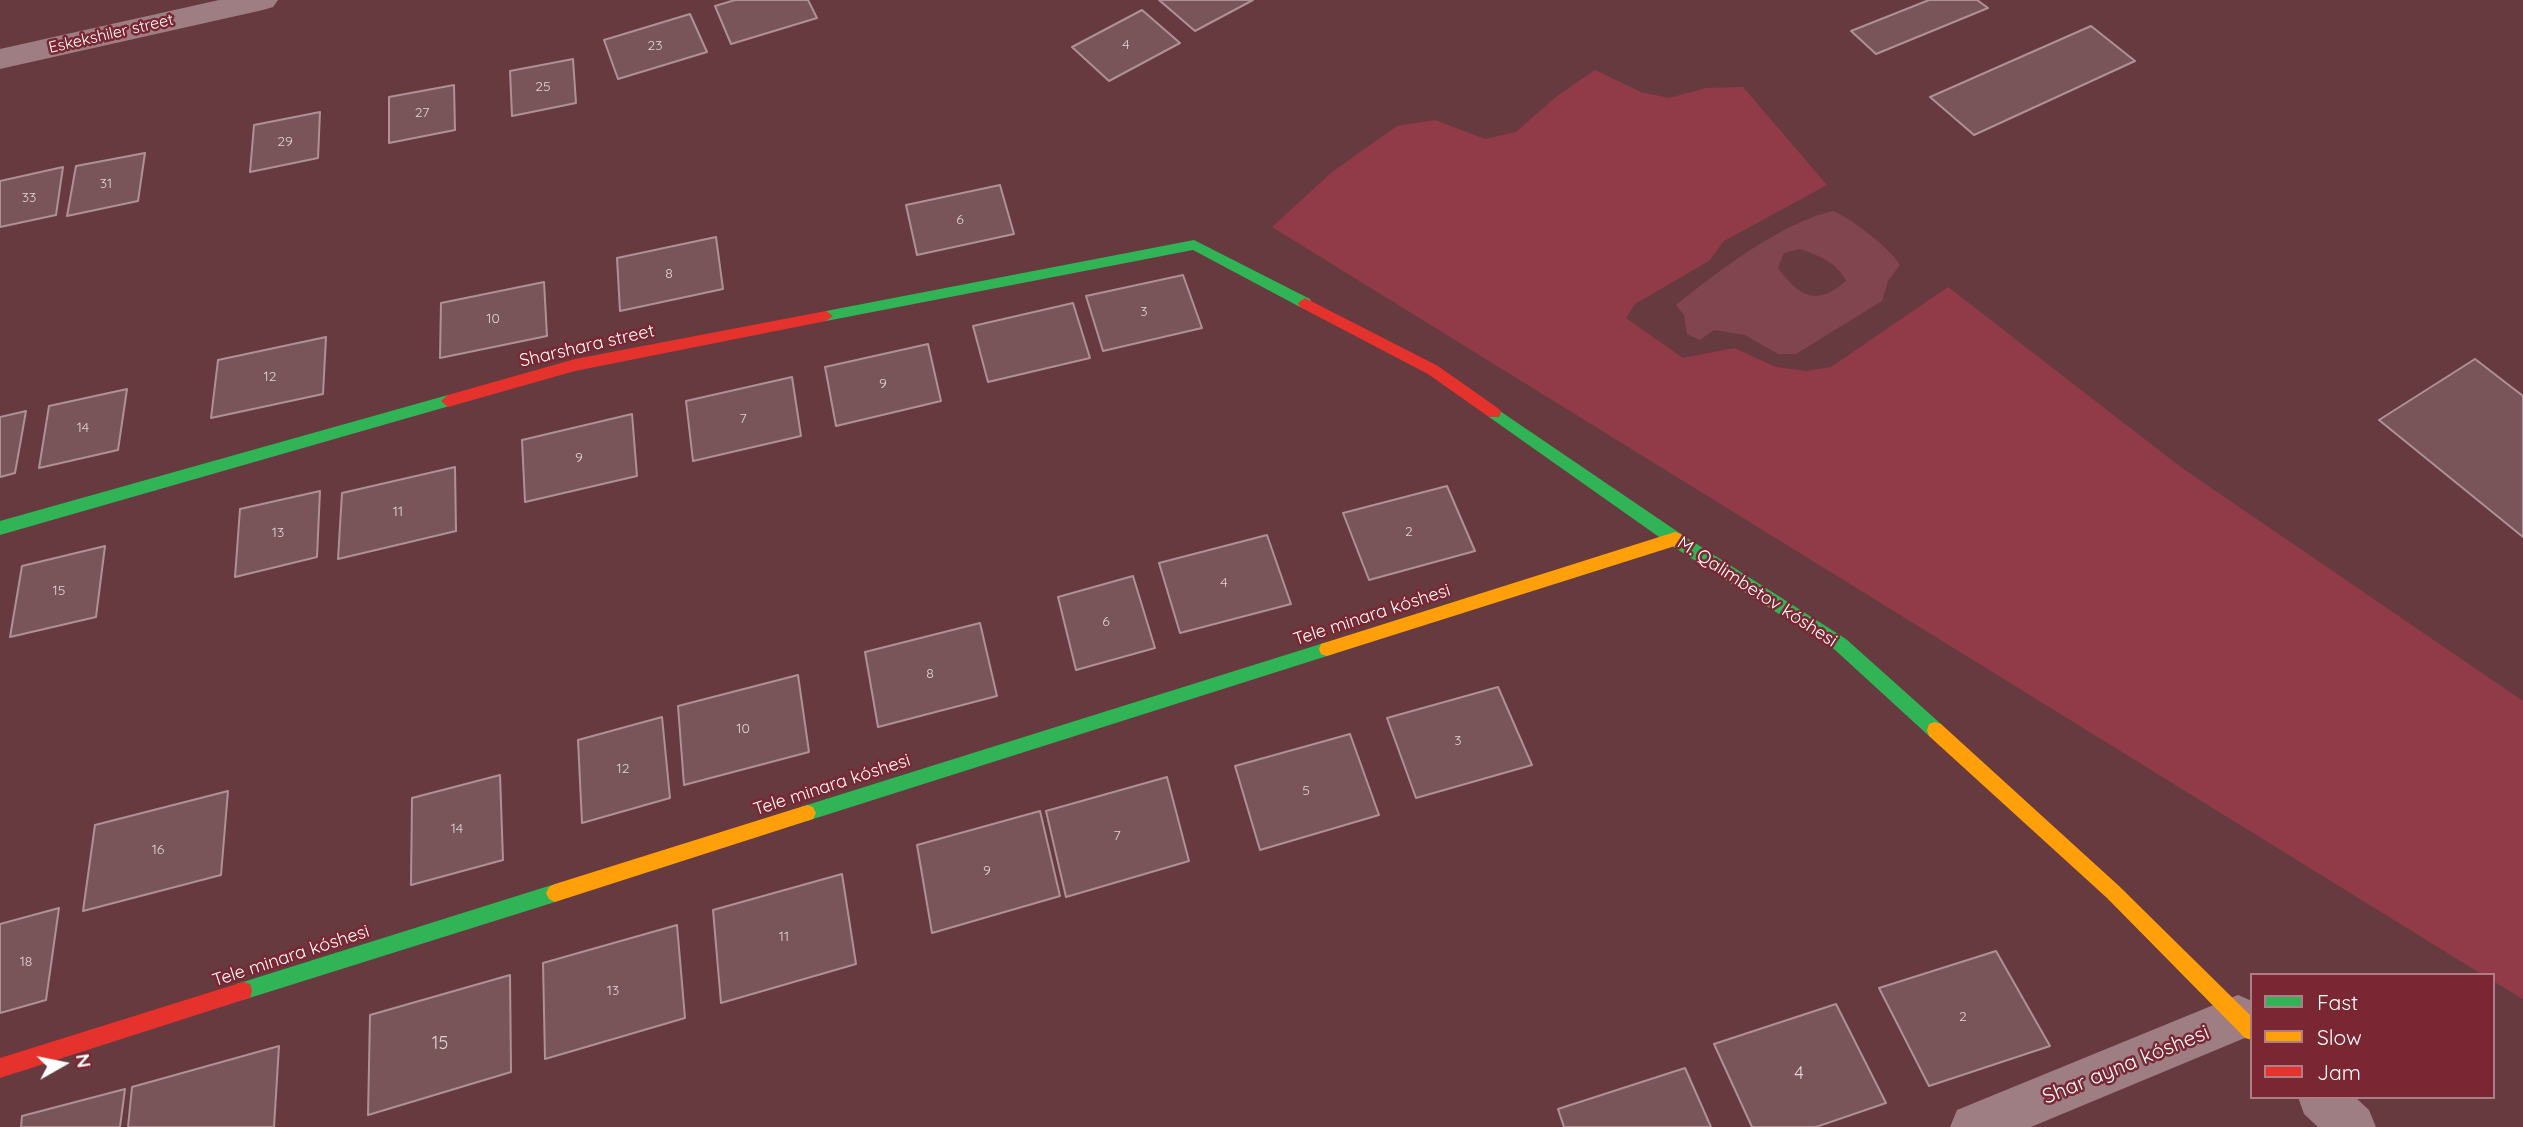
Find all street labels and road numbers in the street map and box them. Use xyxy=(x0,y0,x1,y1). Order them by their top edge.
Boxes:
street label: Eskekshiler street xyxy=(47,10,175,58)
street label: Sharshara street xyxy=(517,320,657,372)
street label: M. Qalimbetov kóshesi xyxy=(1673,532,1841,652)
street label: Tele minara kóshesi xyxy=(1291,579,1453,651)
street label: Tele minara kóshesi xyxy=(751,749,913,821)
street label: Tele minara kóshesi xyxy=(210,920,372,992)
street label: Shar ayna kóshesi xyxy=(2039,1020,2213,1110)

